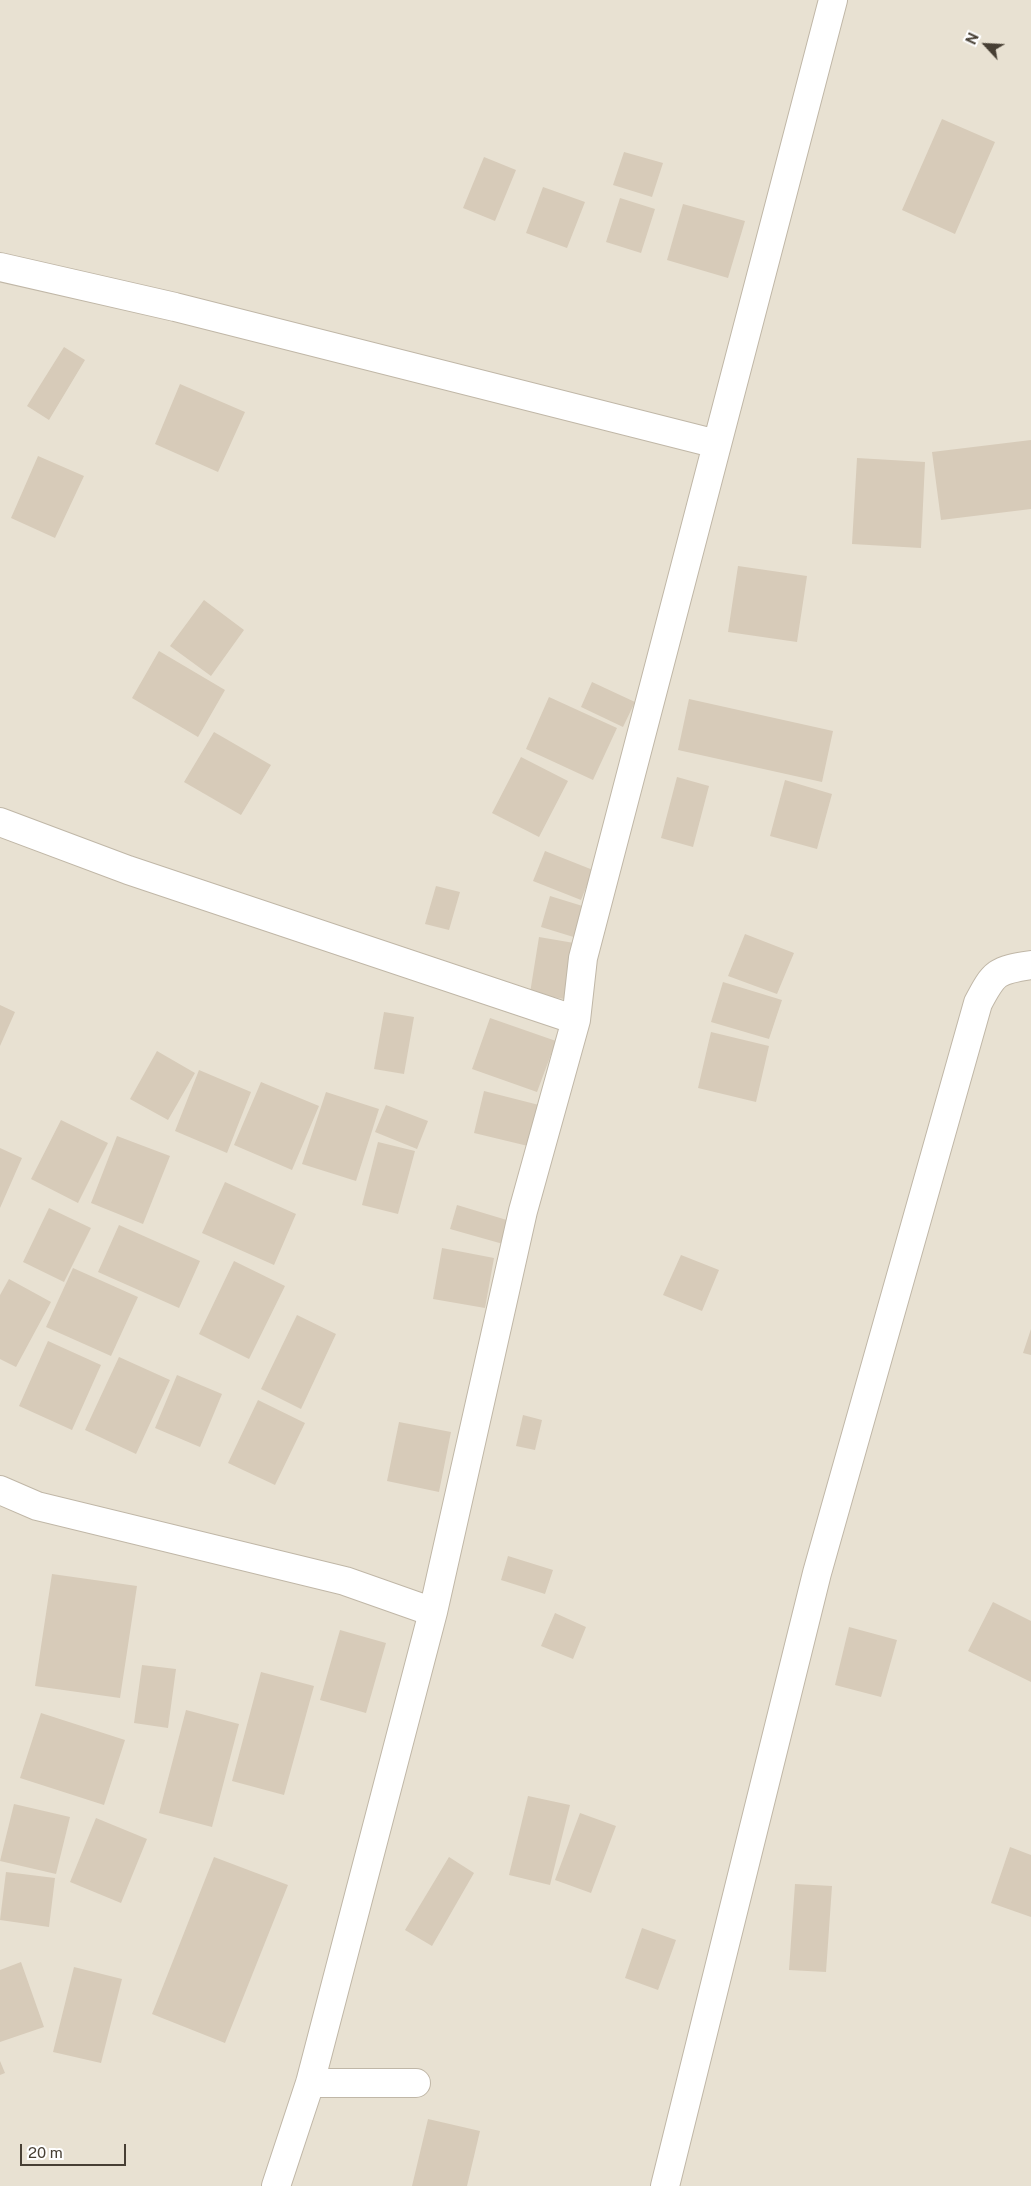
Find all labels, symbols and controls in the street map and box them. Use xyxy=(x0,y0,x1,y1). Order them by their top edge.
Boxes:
north arrow xyxy=(961,20,1011,70)
text: N xyxy=(963,30,982,47)
scale bar xyxy=(22,2134,129,2166)
text: 20 m xyxy=(28,2144,63,2161)

